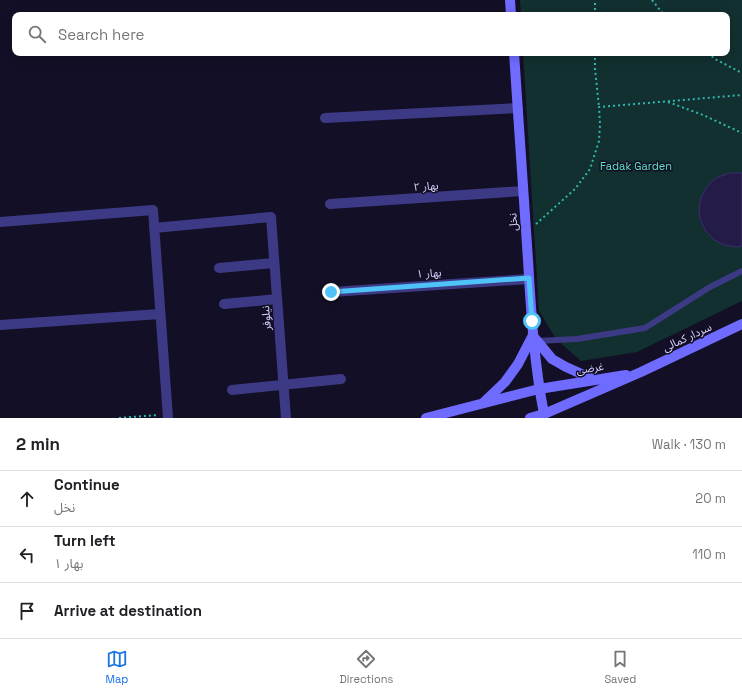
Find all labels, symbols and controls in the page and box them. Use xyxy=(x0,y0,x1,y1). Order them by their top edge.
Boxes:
search box xyxy=(12,12,730,56)
icon: search xyxy=(26,23,48,45)
text: Search here xyxy=(58,25,144,44)
park label: Fadak Garden xyxy=(600,159,672,173)
street label: بهار ۲ xyxy=(413,178,439,194)
street label: نخل xyxy=(505,212,521,231)
street label: بهار ۱ xyxy=(416,265,442,281)
route end xyxy=(322,283,340,301)
street label: نيلوفر xyxy=(258,305,274,332)
route start xyxy=(523,312,541,330)
street label: سردار کمالی xyxy=(660,319,714,354)
street label: غرضی xyxy=(575,359,605,377)
text: 2 min xyxy=(16,433,60,455)
text: Walk · 130 m xyxy=(652,436,726,453)
text: Continue xyxy=(54,475,120,494)
icon: ahead xyxy=(16,488,38,510)
text: 20 m xyxy=(695,490,726,507)
text: نخل xyxy=(54,499,75,516)
text: Turn left xyxy=(54,531,116,550)
icon: left xyxy=(16,544,38,566)
text: 110 m xyxy=(692,546,726,563)
text: بهار ۱ xyxy=(54,555,83,572)
icon: arrive xyxy=(16,600,38,622)
text: Arrive at destination xyxy=(54,601,202,620)
tab: Map xyxy=(106,648,128,686)
tab: Directions xyxy=(339,648,393,686)
tab: Saved xyxy=(604,648,636,686)

